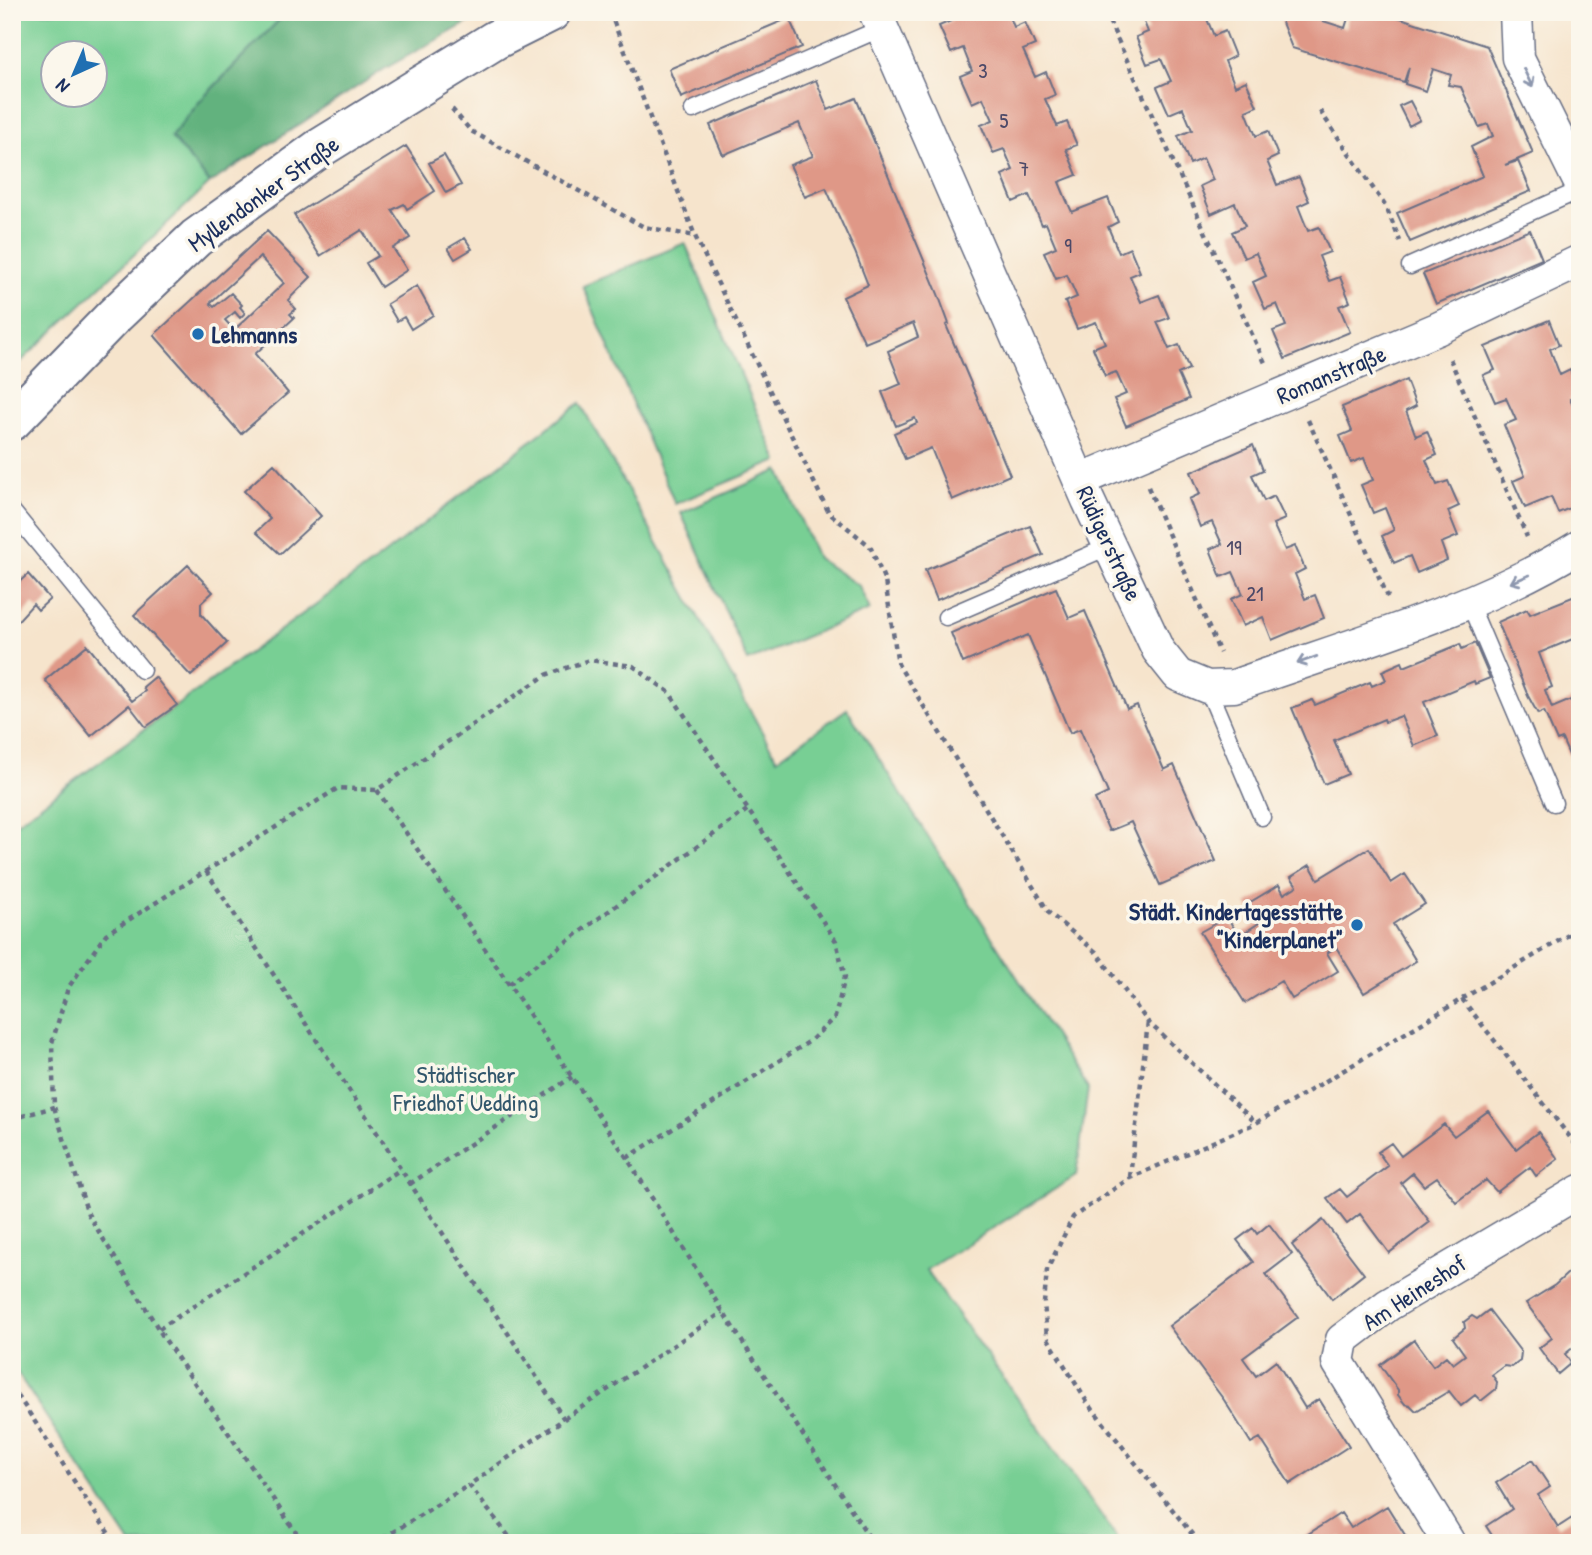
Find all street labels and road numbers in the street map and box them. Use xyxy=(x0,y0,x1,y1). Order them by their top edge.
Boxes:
street label: Myllendonker Straße xyxy=(181,127,345,259)
street label: Romanstraße xyxy=(1272,337,1391,411)
street label: Rüdigerstraße xyxy=(1069,480,1151,606)
street label: Am Heineshof xyxy=(1356,1246,1472,1337)

